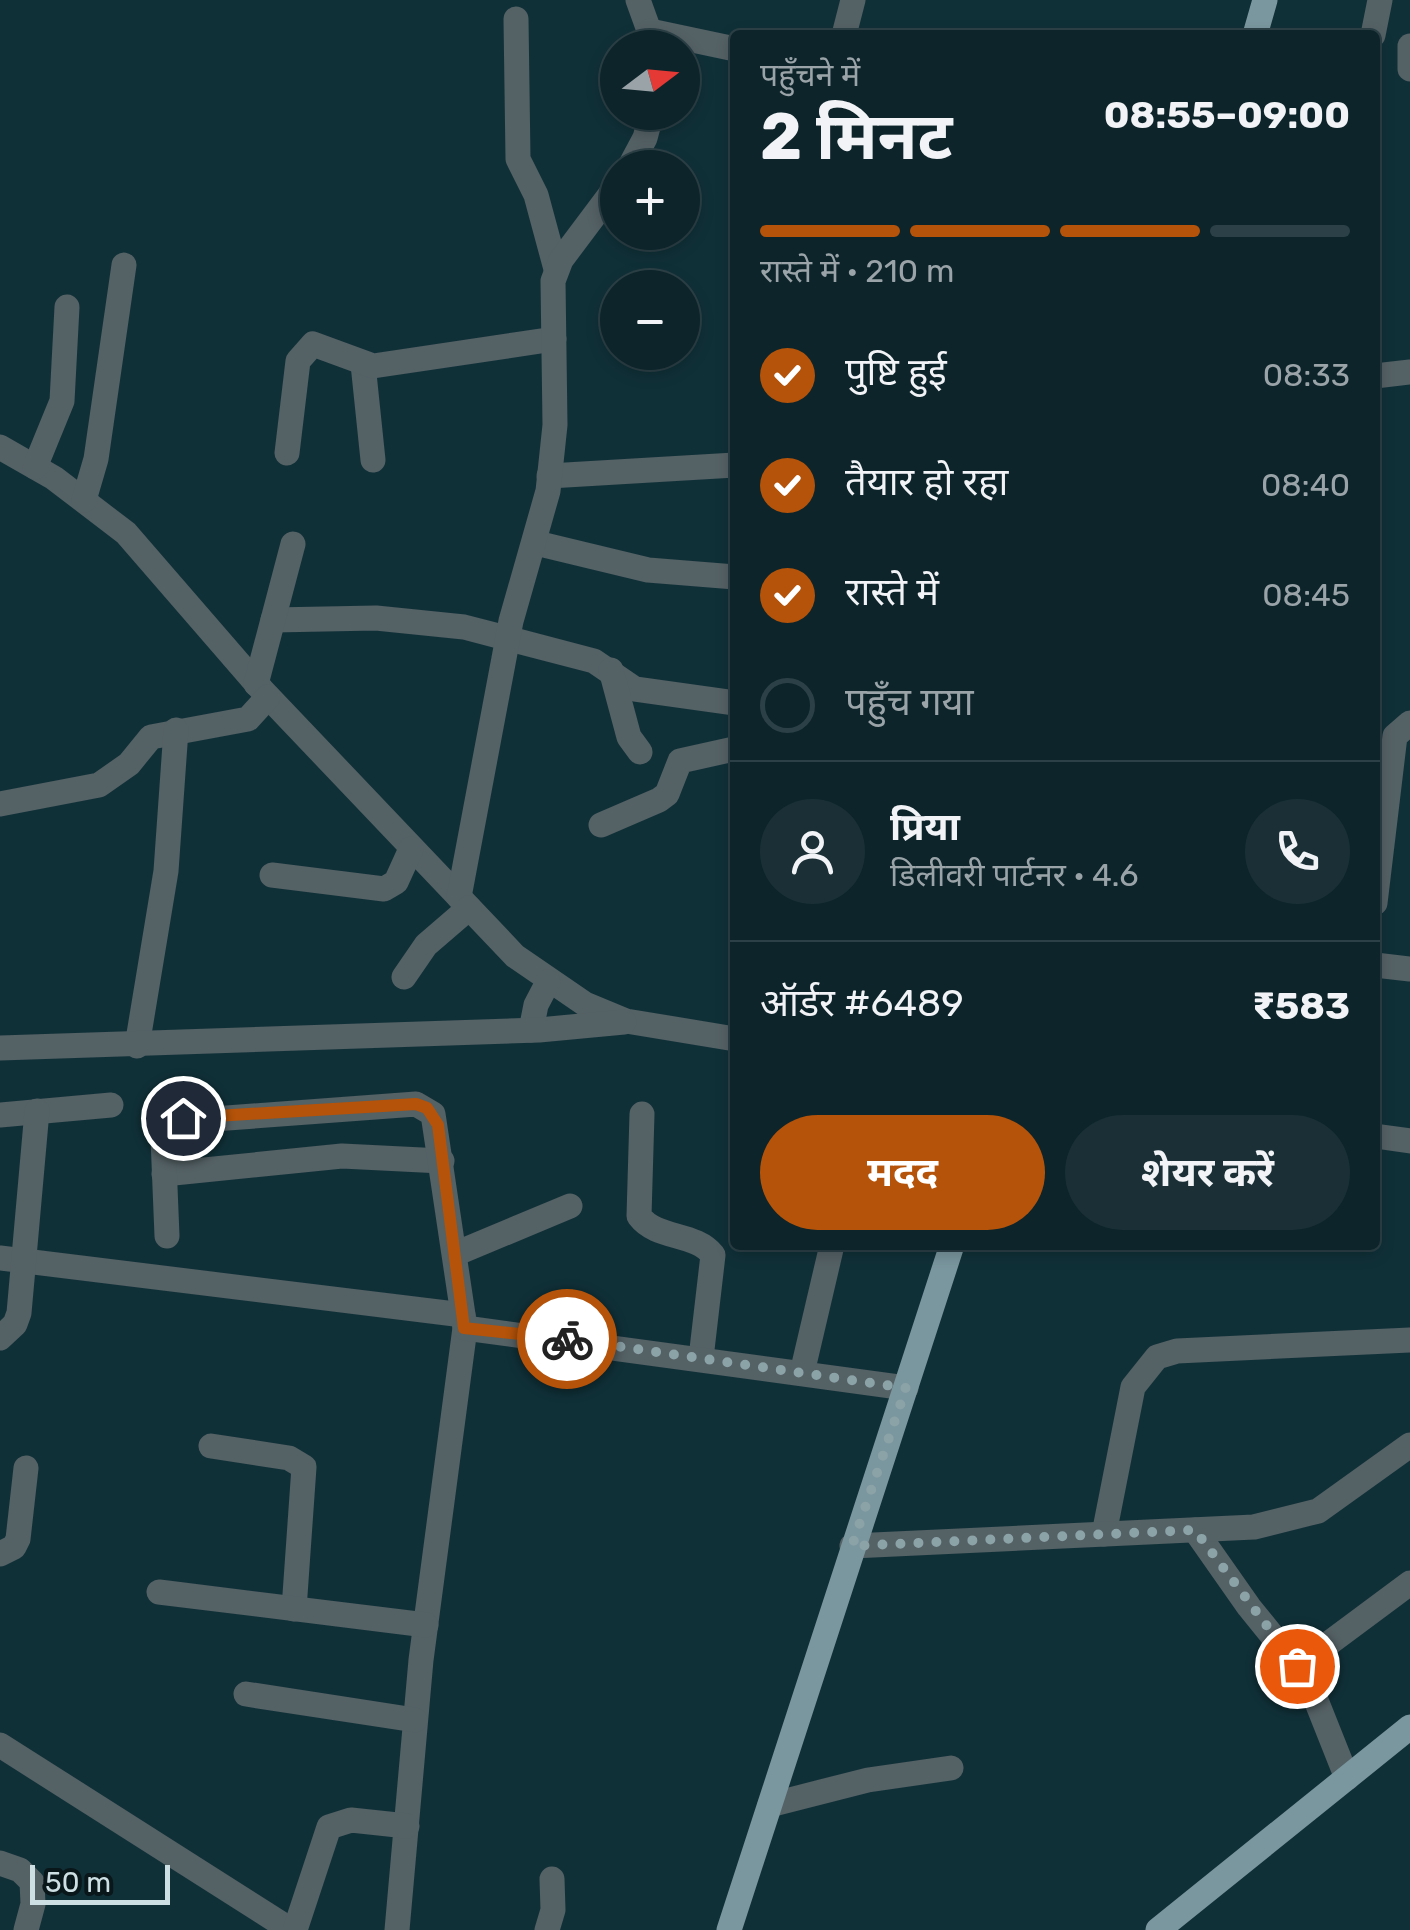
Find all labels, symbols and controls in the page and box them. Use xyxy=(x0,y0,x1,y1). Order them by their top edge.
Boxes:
north arrow xyxy=(600,30,700,130)
map controls xyxy=(600,30,700,370)
text: पहुँचने में xyxy=(760,56,860,94)
text: 08:55–09:00 xyxy=(1104,92,1350,138)
text: 2 मिनट xyxy=(760,98,953,175)
button: + xyxy=(600,150,700,250)
text: रास्ते में · 210 m xyxy=(760,252,954,290)
button: − xyxy=(600,270,700,370)
icon: check xyxy=(760,348,815,403)
text: पुष्टि हुई xyxy=(845,349,947,395)
text: 08:33 xyxy=(1263,356,1350,394)
icon: check xyxy=(760,458,815,513)
text: तैयार हो रहा xyxy=(845,459,1008,505)
text: 08:40 xyxy=(1261,466,1350,504)
icon: check xyxy=(760,568,815,623)
text: रास्ते में xyxy=(845,569,939,615)
text: 08:45 xyxy=(1262,576,1350,614)
text: पहुँच गया xyxy=(845,679,973,725)
button: person xyxy=(760,799,865,904)
button: phone xyxy=(1245,799,1350,904)
text: प्रिया xyxy=(890,804,960,850)
text: डिलीवरी पार्टनर · 4.6 xyxy=(890,856,1138,894)
text: ऑर्डर #6489 xyxy=(760,980,964,1026)
text: ₹583 xyxy=(1252,983,1350,1029)
pin xyxy=(141,1076,226,1161)
icon: home xyxy=(156,1091,211,1146)
button: मदद xyxy=(760,1115,1045,1230)
button: शेयर करें xyxy=(1065,1115,1350,1230)
courier xyxy=(517,1289,617,1389)
icon: bike xyxy=(540,1312,595,1367)
pin xyxy=(1255,1624,1340,1709)
icon: bag xyxy=(1270,1639,1325,1694)
scale bar xyxy=(30,1860,170,1904)
text: 50 m xyxy=(45,1866,111,1899)

